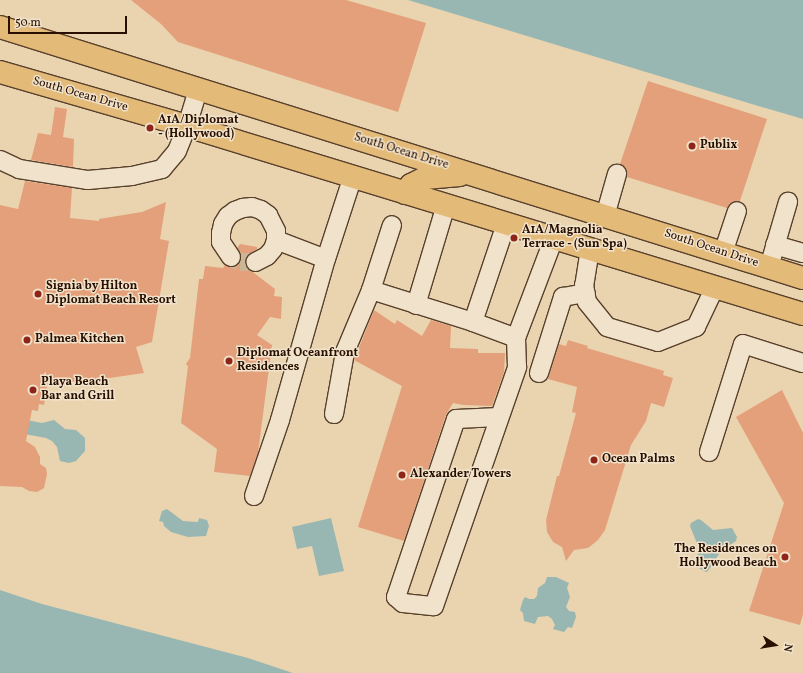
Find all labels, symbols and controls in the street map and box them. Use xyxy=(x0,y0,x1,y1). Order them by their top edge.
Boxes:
scale bar xyxy=(10,8,129,34)
text: 50 m xyxy=(15,15,41,31)
street label: South Ocean Drive xyxy=(31,75,129,115)
place label: A1A/Diplomat - (Hollywood) xyxy=(158,114,238,142)
marker: A1A/Diplomat - (Hollywood) xyxy=(145,123,155,133)
street label: South Ocean Drive xyxy=(352,131,450,173)
place label: Publix xyxy=(700,139,737,153)
marker: Publix xyxy=(687,141,697,151)
place label: A1A/Magnolia Terrace - (Sun Spa) xyxy=(522,224,627,252)
street label: South Ocean Drive xyxy=(662,227,760,271)
marker: A1A/Magnolia Terrace - (Sun Spa) xyxy=(509,233,519,243)
place label: Signia by Hilton Diplomat Beach Resort xyxy=(46,280,176,308)
marker: Signia by Hilton Diplomat Beach Resort xyxy=(33,289,43,299)
place label: Palmea Kitchen xyxy=(35,333,124,347)
marker: Palmea Kitchen xyxy=(22,335,32,345)
place label: Diplomat Oceanfront Residences xyxy=(237,347,358,375)
marker: Diplomat Oceanfront Residences xyxy=(224,356,234,366)
place label: Playa Beach Bar and Grill xyxy=(41,376,114,404)
marker: Playa Beach Bar and Grill xyxy=(28,385,38,395)
place label: Ocean Palms xyxy=(602,453,675,467)
marker: Ocean Palms xyxy=(589,455,599,465)
place label: Alexander Towers xyxy=(410,468,511,482)
marker: Alexander Towers xyxy=(397,470,407,480)
place label: The Residences on Hollywood Beach xyxy=(674,543,777,571)
marker: The Residences on Hollywood Beach xyxy=(780,552,790,562)
north arrow xyxy=(755,625,795,665)
text: N xyxy=(779,642,795,653)

